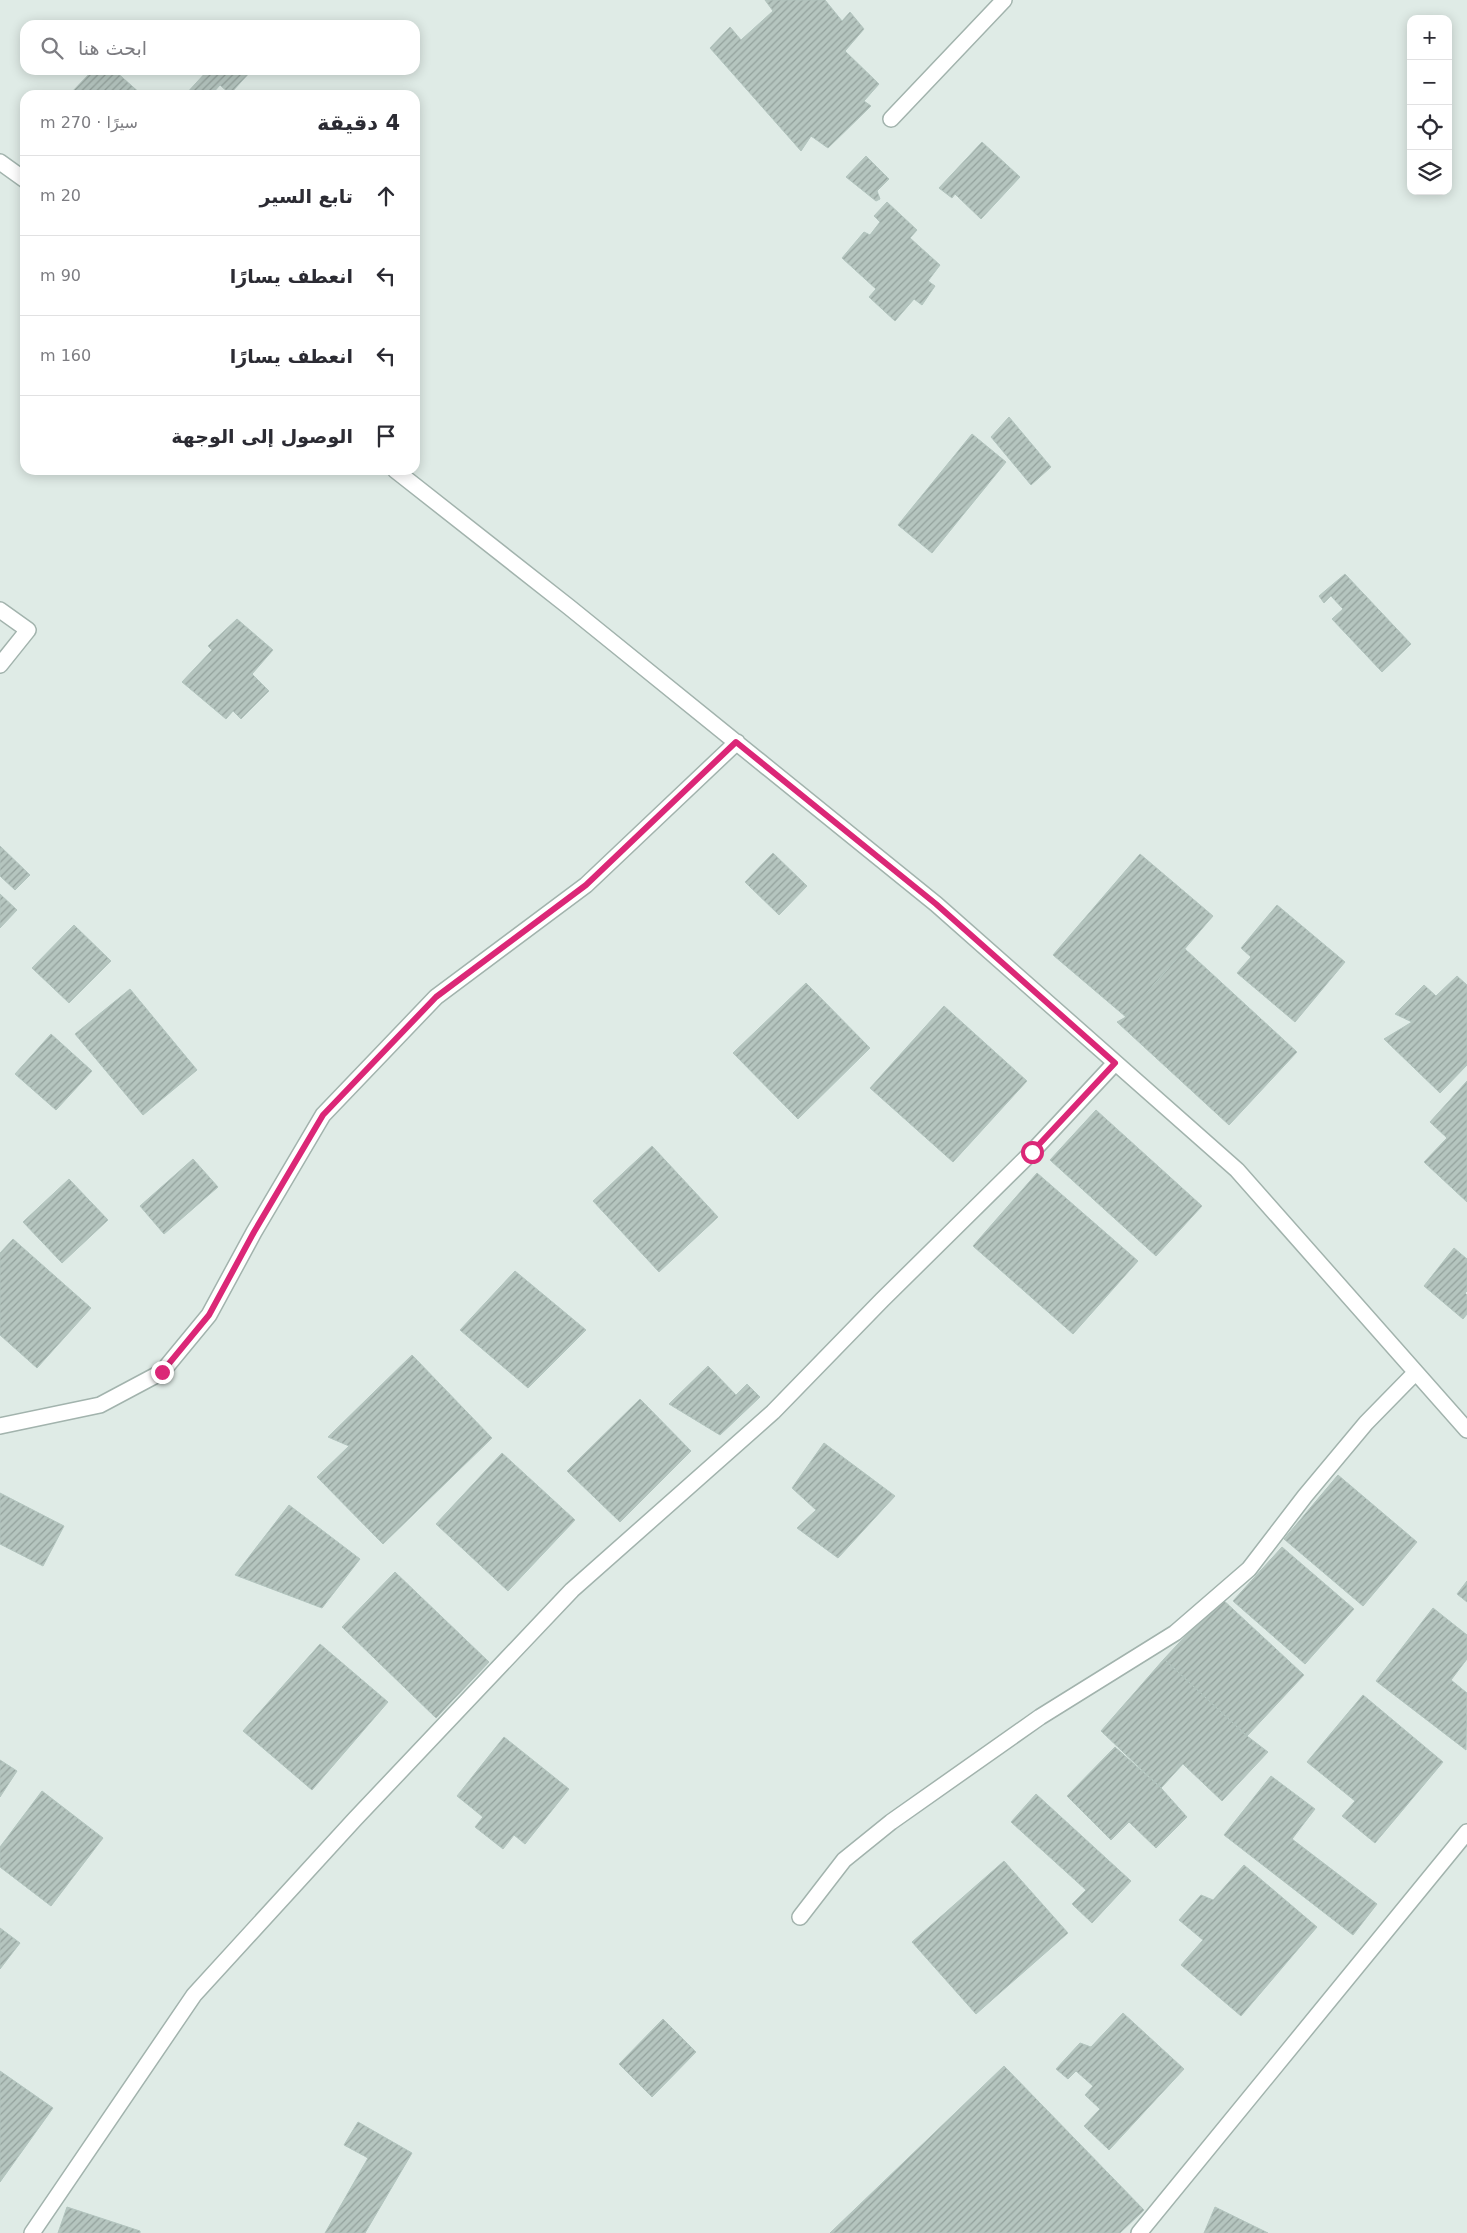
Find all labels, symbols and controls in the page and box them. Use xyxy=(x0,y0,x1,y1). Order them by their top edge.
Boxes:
map controls xyxy=(1407,15,1452,195)
button: + xyxy=(1407,15,1452,60)
search box xyxy=(20,20,420,75)
icon: search xyxy=(38,34,66,62)
text: ابحث هنا xyxy=(78,37,147,59)
button: − xyxy=(1407,60,1452,105)
button: locate xyxy=(1407,105,1452,150)
text: 4 دقيقة xyxy=(317,111,400,135)
text: سيرًا · 270 m xyxy=(40,113,138,132)
button: layers xyxy=(1407,150,1452,195)
icon: ahead xyxy=(372,182,400,210)
text: تابع السير xyxy=(259,185,353,207)
text: 20 m xyxy=(40,186,81,205)
icon: left xyxy=(372,262,400,290)
text: انعطف يسارًا xyxy=(230,265,353,287)
text: 90 m xyxy=(40,266,81,285)
icon: left xyxy=(372,342,400,370)
text: انعطف يسارًا xyxy=(230,345,353,367)
text: 160 m xyxy=(40,346,91,365)
icon: arrive xyxy=(372,422,400,450)
text: الوصول إلى الوجهة xyxy=(171,425,353,447)
route start xyxy=(1021,1141,1044,1164)
route end xyxy=(151,1361,174,1384)

